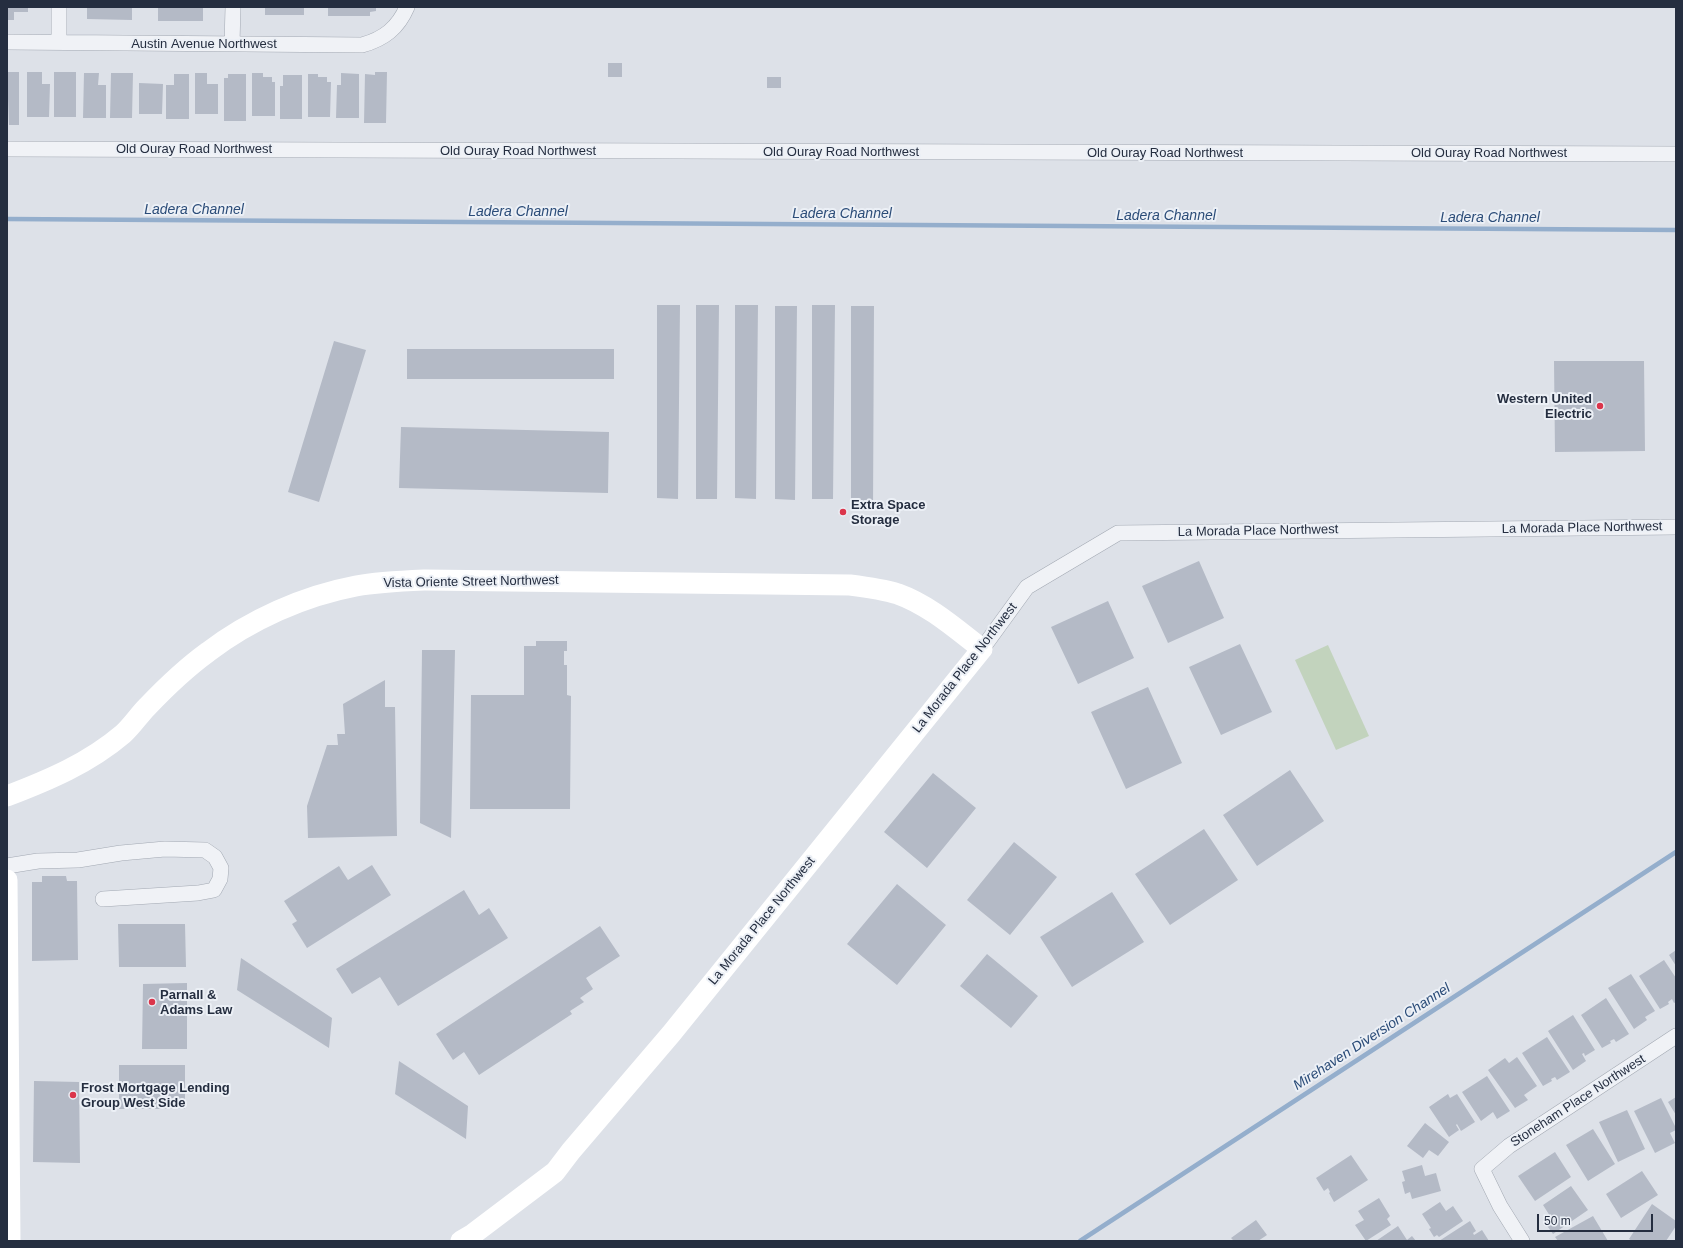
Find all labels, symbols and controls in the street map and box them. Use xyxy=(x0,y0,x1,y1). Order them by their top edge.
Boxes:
street label: Austin Avenue Northwest xyxy=(131,36,277,52)
street label: Old Ouray Road Northwest xyxy=(116,141,272,157)
street label: Old Ouray Road Northwest xyxy=(440,143,596,159)
street label: Old Ouray Road Northwest xyxy=(763,144,919,160)
street label: Old Ouray Road Northwest xyxy=(1087,145,1243,161)
street label: Old Ouray Road Northwest xyxy=(1411,145,1567,161)
water label: Ladera Channel xyxy=(144,202,244,218)
water label: Ladera Channel xyxy=(468,204,568,220)
water label: Ladera Channel xyxy=(792,206,892,222)
water label: Ladera Channel xyxy=(1116,208,1216,224)
water label: Ladera Channel xyxy=(1440,210,1540,226)
place label: Western United Electric xyxy=(1497,391,1592,422)
marker: Western United Electric xyxy=(1595,401,1605,411)
place label: Extra Space Storage xyxy=(851,497,925,528)
marker: Extra Space Storage xyxy=(838,507,848,517)
street label: La Morada Place Northwest xyxy=(1502,519,1662,537)
street label: La Morada Place Northwest xyxy=(1178,522,1338,540)
street label: Vista Oriente Street Northwest xyxy=(383,573,559,591)
street label: La Morada Place Northwest xyxy=(909,600,1021,736)
street label: La Morada Place Northwest xyxy=(705,854,819,988)
water label: Mirehaven Diversion Channel xyxy=(1290,980,1454,1094)
place label: Parnall & Adams Law xyxy=(160,987,232,1018)
marker: Parnall & Adams Law xyxy=(147,997,157,1007)
street label: Stoneham Place Northwest xyxy=(1508,1052,1648,1150)
place label: Frost Mortgage Lending Group West Side xyxy=(81,1080,230,1111)
marker: Frost Mortgage Lending Group West Side xyxy=(68,1090,78,1100)
scale bar xyxy=(1539,1206,1655,1232)
text: 50 m xyxy=(1544,1214,1571,1228)

